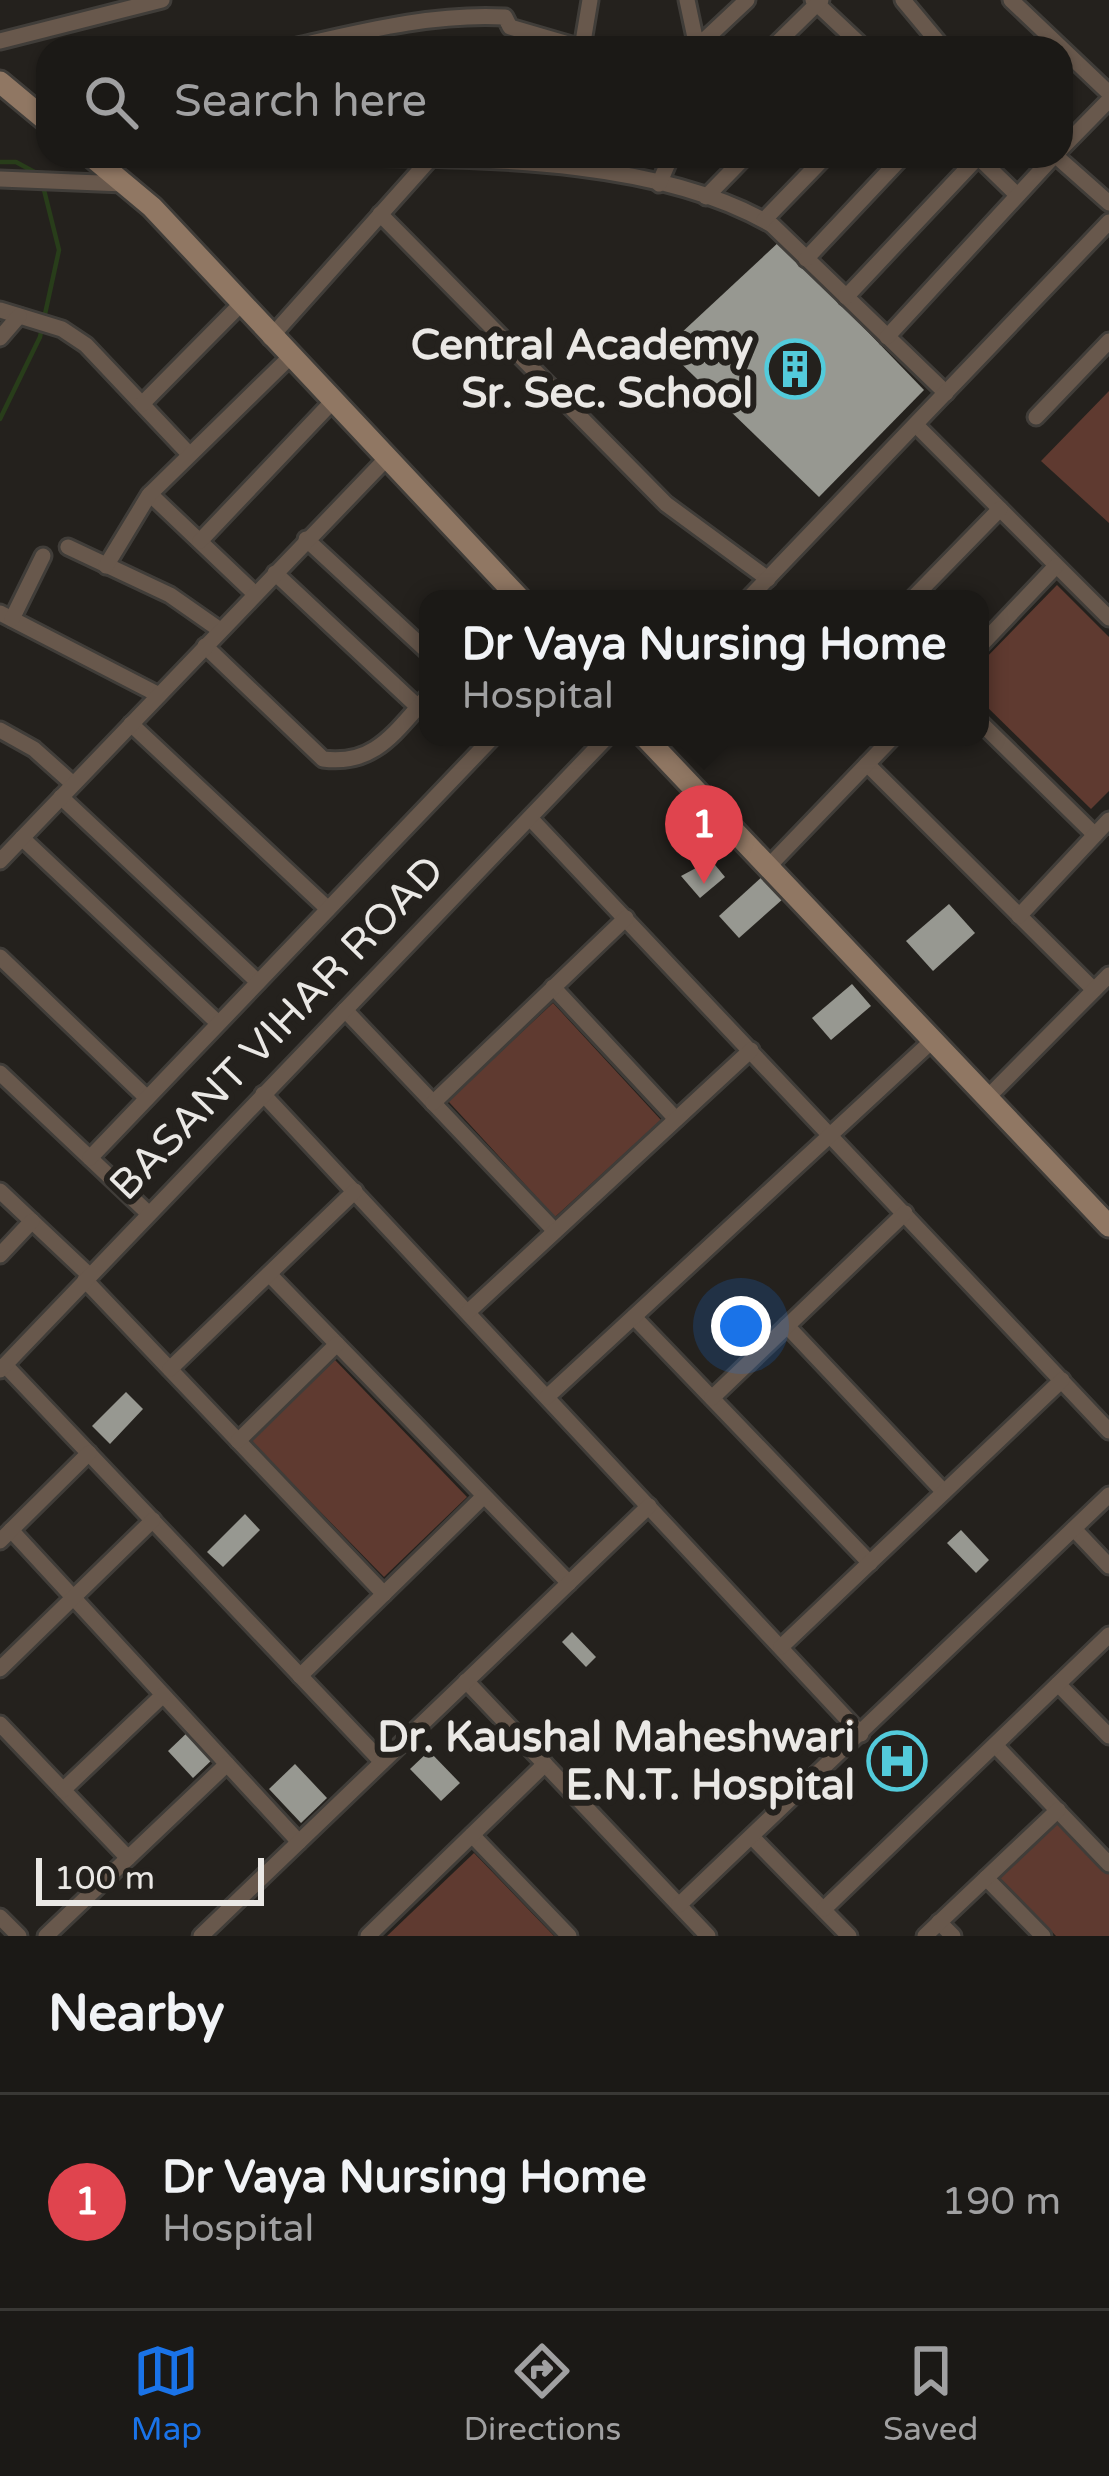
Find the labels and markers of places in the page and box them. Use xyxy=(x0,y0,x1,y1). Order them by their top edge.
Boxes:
place label: Central Academy Sr. Sec. School xyxy=(411,320,753,419)
building icon: Central Academy Sr. Sec. School xyxy=(764,338,826,400)
pin: 1 xyxy=(665,785,743,884)
place label: Dr. Kaushal Maheshwari E.N.T. Hospital xyxy=(377,1712,855,1811)
hospital icon: Dr. Kaushal Maheshwari E.N.T. Hospital xyxy=(866,1730,928,1792)

